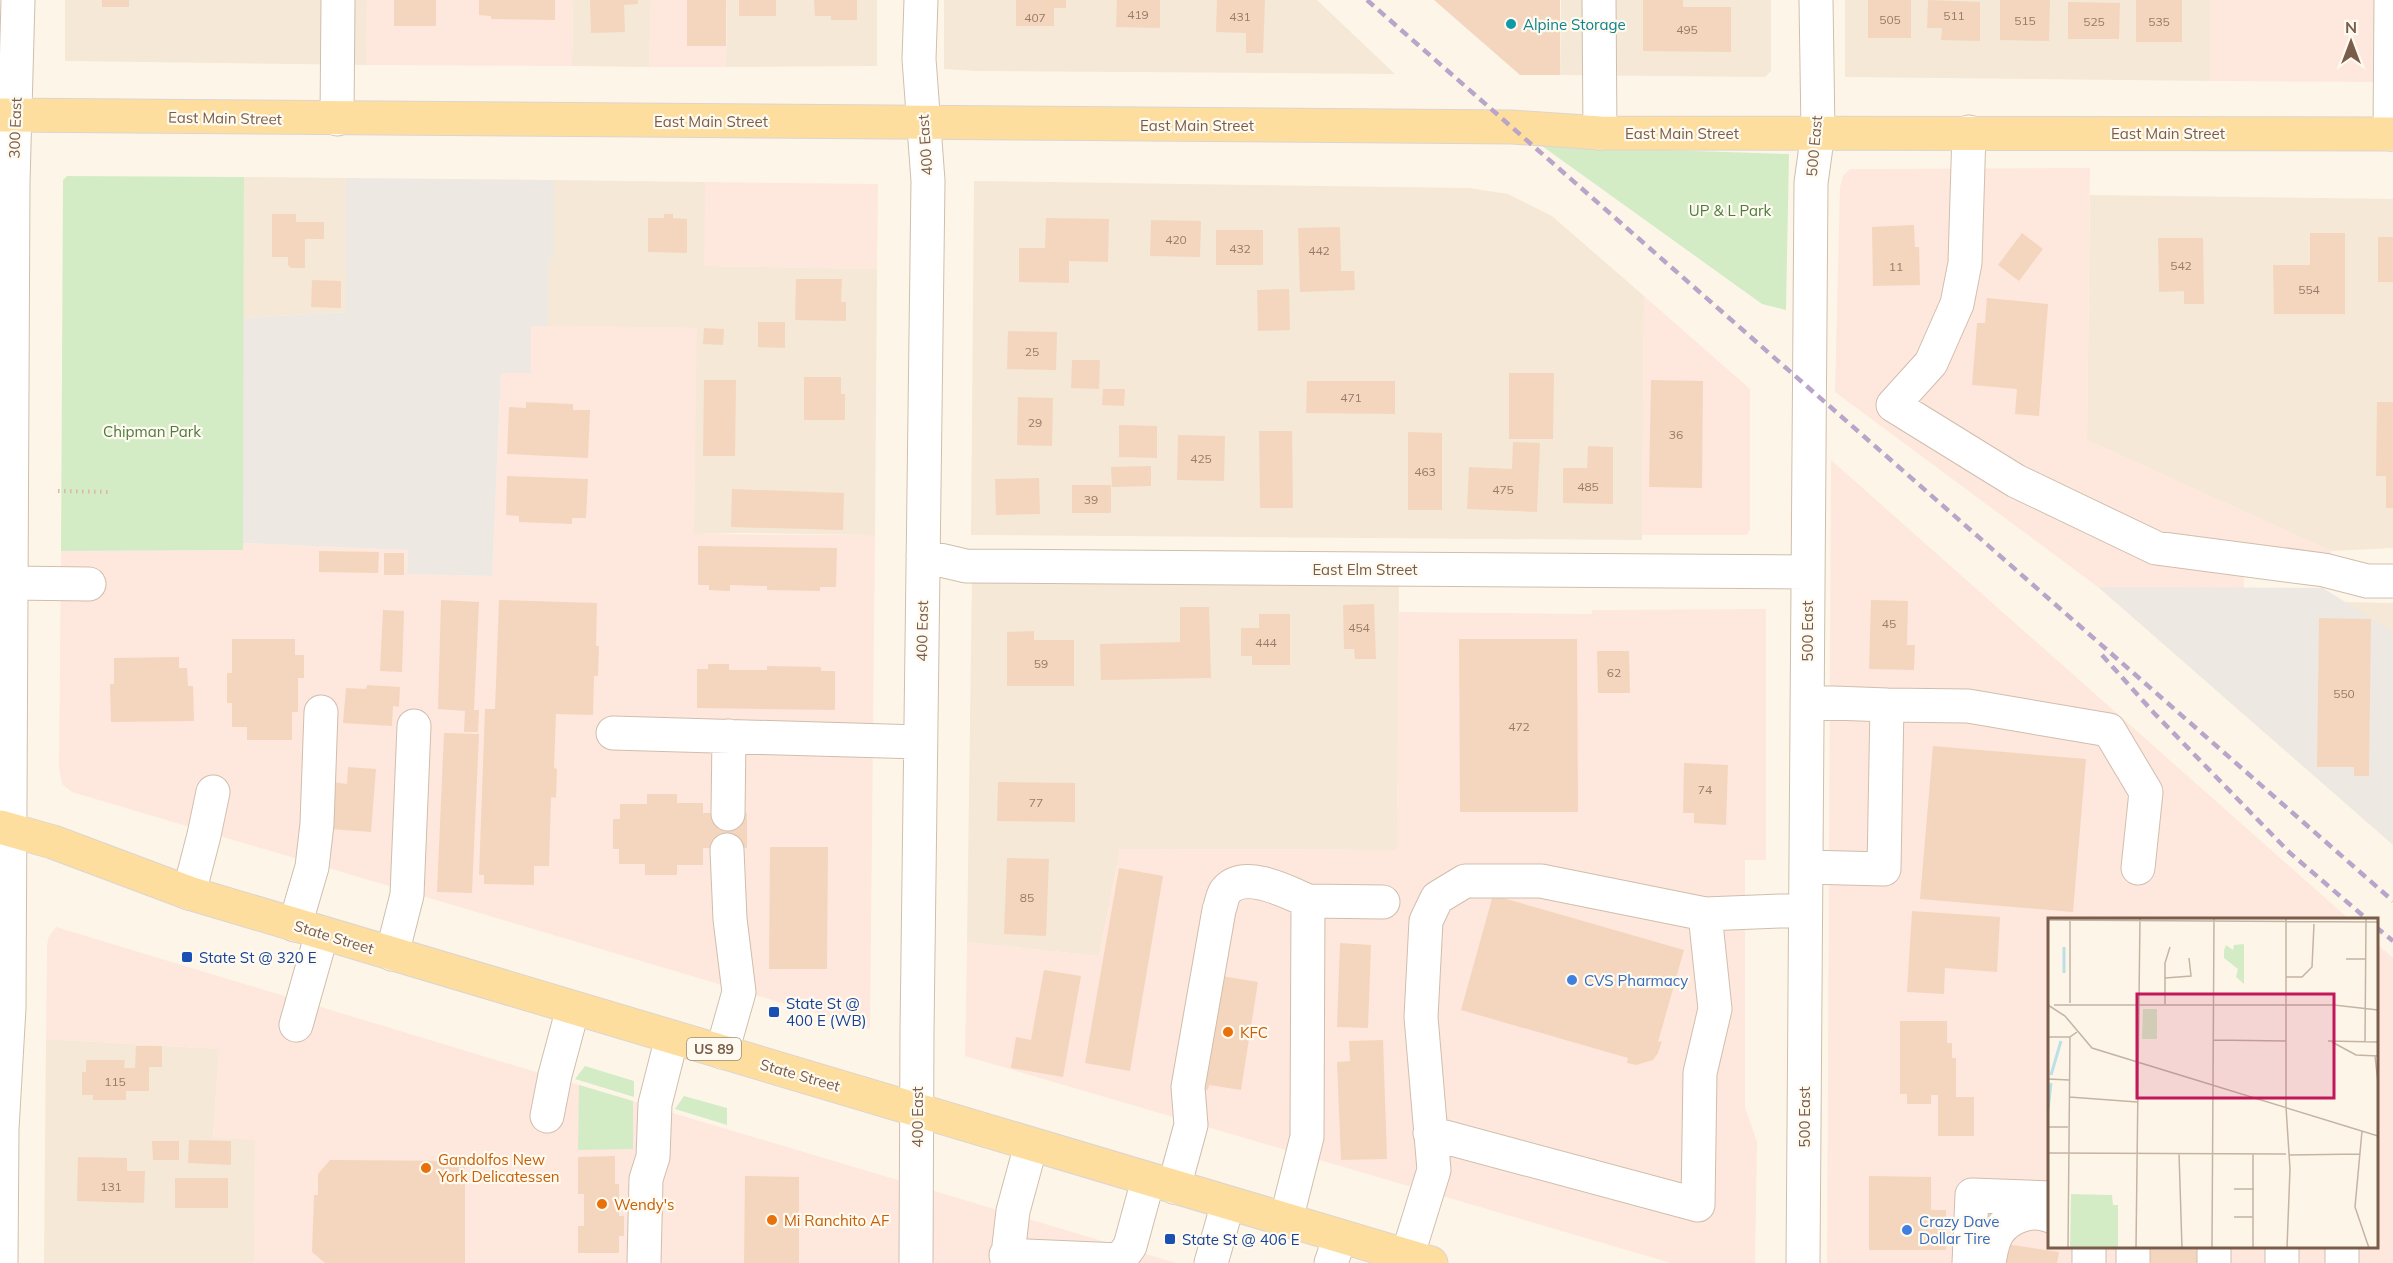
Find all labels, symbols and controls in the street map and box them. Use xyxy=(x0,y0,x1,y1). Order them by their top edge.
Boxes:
house number: 419 xyxy=(1127,7,1149,22)
house number: 511 xyxy=(1943,8,1965,23)
house number: 431 xyxy=(1229,9,1251,24)
house number: 407 xyxy=(1024,10,1046,25)
house number: 505 xyxy=(1879,12,1901,27)
north arrow xyxy=(2321,12,2381,72)
house number: 515 xyxy=(2014,13,2036,28)
house number: 525 xyxy=(2083,14,2105,29)
house number: 535 xyxy=(2148,14,2170,29)
place label: Alpine Storage xyxy=(1523,15,1626,34)
marker: Alpine Storage xyxy=(1504,17,1518,31)
text: N xyxy=(2345,17,2357,37)
house number: 495 xyxy=(1676,22,1698,37)
street label: 300 East xyxy=(4,97,26,159)
street label: East Main Street xyxy=(168,108,282,128)
street label: East Main Street xyxy=(654,112,768,131)
street label: 400 East xyxy=(913,114,937,176)
street label: 500 East xyxy=(1802,115,1826,177)
street label: East Main Street xyxy=(1140,116,1254,135)
street label: East Main Street xyxy=(1625,124,1739,143)
street label: East Main Street xyxy=(2111,124,2225,143)
park label: UP & L Park xyxy=(1689,201,1771,220)
house number: 420 xyxy=(1165,232,1187,247)
house number: 432 xyxy=(1229,241,1251,256)
house number: 442 xyxy=(1308,243,1330,258)
house number: 542 xyxy=(2170,258,2192,273)
house number: 11 xyxy=(1889,259,1903,274)
house number: 554 xyxy=(2298,282,2320,297)
house number: 25 xyxy=(1025,344,1039,359)
house number: 471 xyxy=(1340,390,1362,405)
house number: 29 xyxy=(1028,415,1042,430)
park label: Chipman Park xyxy=(103,422,201,441)
house number: 36 xyxy=(1669,427,1683,442)
house number: 425 xyxy=(1190,451,1212,466)
house number: 463 xyxy=(1414,464,1436,479)
house number: 485 xyxy=(1577,479,1599,494)
house number: 475 xyxy=(1492,482,1514,497)
house number: 39 xyxy=(1084,492,1098,507)
street label: East Elm Street xyxy=(1312,560,1418,579)
street label: 400 East xyxy=(912,600,932,662)
street label: 500 East xyxy=(1798,600,1817,662)
house number: 45 xyxy=(1882,616,1896,631)
house number: 454 xyxy=(1348,620,1370,635)
house number: 444 xyxy=(1255,635,1277,650)
house number: 59 xyxy=(1034,656,1048,671)
house number: 62 xyxy=(1607,665,1621,680)
house number: 550 xyxy=(2333,686,2355,701)
house number: 472 xyxy=(1508,719,1530,734)
house number: 74 xyxy=(1698,782,1712,797)
house number: 77 xyxy=(1029,795,1043,810)
house number: 85 xyxy=(1020,890,1034,905)
street label: State Street xyxy=(292,916,376,958)
inset map xyxy=(2048,918,2378,1248)
place label: State St @ 320 E xyxy=(199,948,317,967)
marker: State St @ 320 E xyxy=(180,950,194,964)
place label: CVS Pharmacy xyxy=(1584,971,1688,990)
marker: CVS Pharmacy xyxy=(1565,973,1579,987)
place label: State St @ 400 E (WB) xyxy=(786,994,867,1030)
marker: State St @ 400 E (WB) xyxy=(767,1005,781,1019)
place label: KFC xyxy=(1240,1023,1268,1042)
marker: KFC xyxy=(1221,1025,1235,1039)
road number: US 89 xyxy=(687,1038,741,1060)
street label: State Street xyxy=(758,1055,842,1095)
house number: 115 xyxy=(104,1074,126,1089)
street label: 400 East xyxy=(908,1086,927,1148)
street label: 500 East xyxy=(1795,1086,1814,1148)
place label: Gandolfos New York Delicatessen xyxy=(437,1150,560,1186)
marker: Gandolfos New York Delicatessen xyxy=(419,1161,433,1175)
house number: 131 xyxy=(100,1179,122,1194)
place label: Wendy's xyxy=(614,1195,674,1214)
marker: Wendy's xyxy=(595,1197,609,1211)
place label: Mi Ranchito AF xyxy=(784,1211,889,1230)
place label: Crazy Dave Dollar Tire xyxy=(1919,1212,1999,1248)
marker: Mi Ranchito AF xyxy=(765,1213,779,1227)
marker: Crazy Dave Dollar Tire xyxy=(1900,1223,1914,1237)
place label: State St @ 406 E xyxy=(1182,1230,1300,1249)
marker: State St @ 406 E xyxy=(1163,1232,1177,1246)

